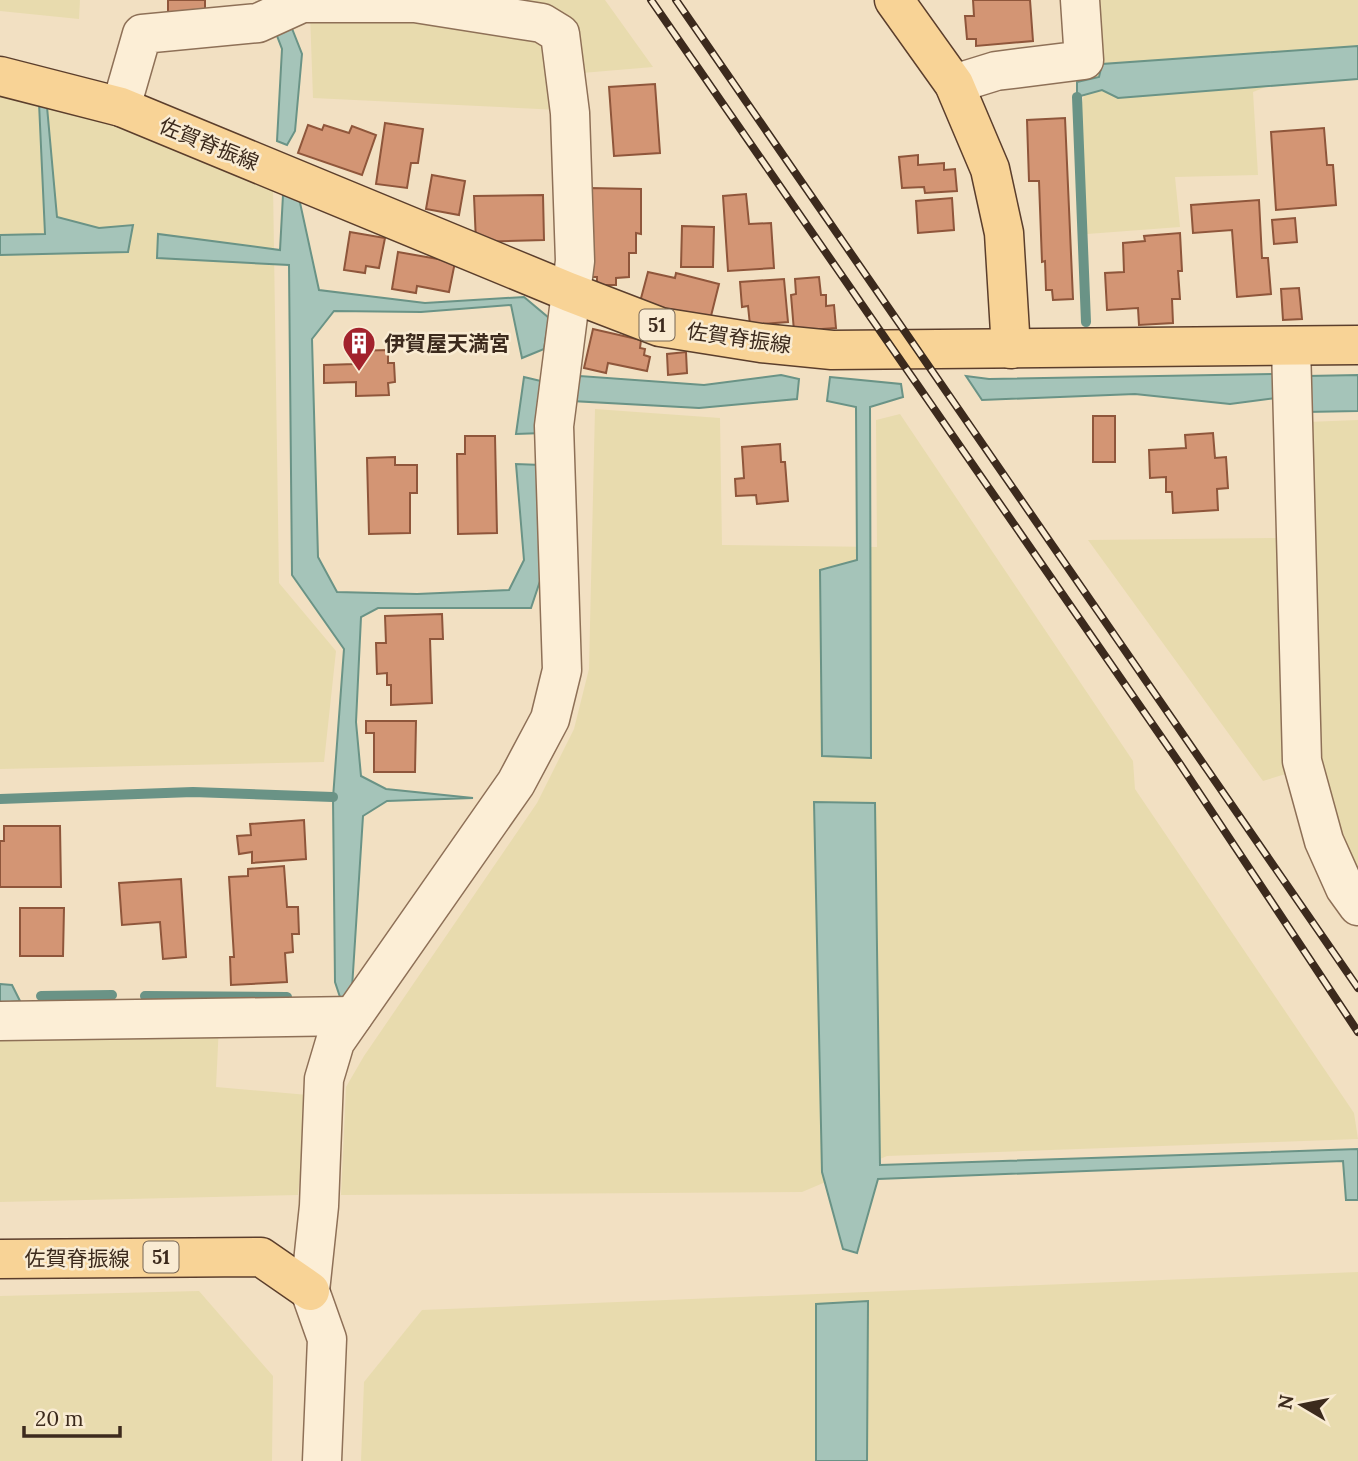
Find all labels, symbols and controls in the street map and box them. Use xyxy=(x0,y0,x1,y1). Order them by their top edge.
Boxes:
street label: 佐賀脊振線 xyxy=(155,112,263,176)
road number: 51 xyxy=(640,310,674,340)
street label: 佐賀脊振線 xyxy=(685,317,793,359)
building icon: 伊賀屋天満宮 xyxy=(340,324,378,373)
place label: 伊賀屋天満宮 xyxy=(384,330,510,357)
road number: 51 xyxy=(144,1242,178,1273)
street label: 佐賀脊振線 xyxy=(25,1245,130,1272)
north arrow xyxy=(1267,1370,1337,1440)
text: N xyxy=(1272,1392,1298,1411)
scale bar xyxy=(24,1394,121,1438)
text: 20 m xyxy=(35,1405,84,1432)

